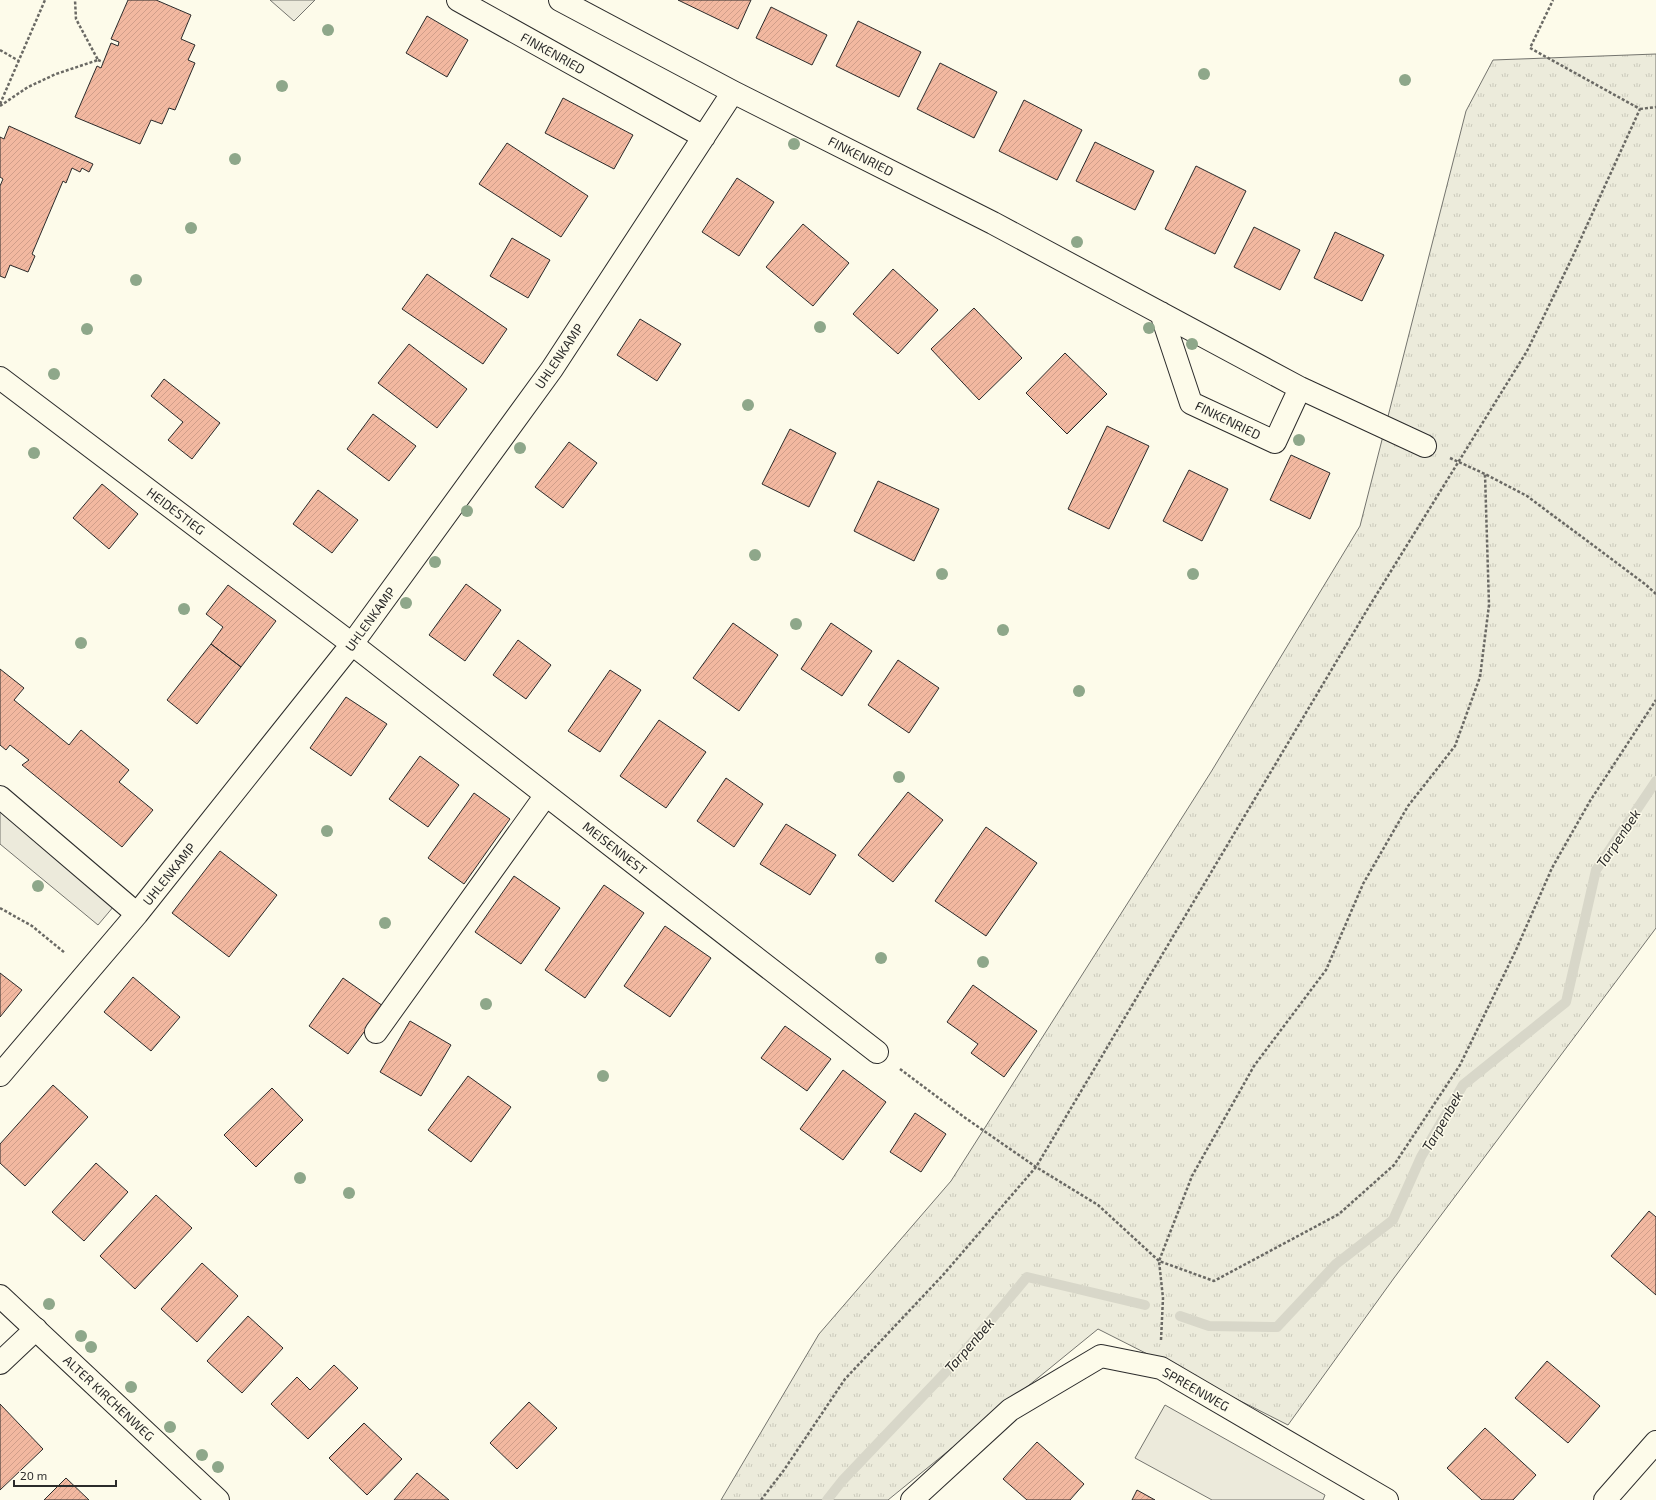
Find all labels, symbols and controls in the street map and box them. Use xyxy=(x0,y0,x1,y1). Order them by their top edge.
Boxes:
street label: FINKENRIED xyxy=(518,29,588,77)
street label: FINKENRIED xyxy=(826,133,896,179)
street label: UHLENKAMP xyxy=(531,320,587,392)
street label: FINKENRIED xyxy=(1193,397,1263,443)
street label: HEIDESTIEG xyxy=(144,484,208,538)
street label: UHLENKAMP xyxy=(341,584,399,654)
water label: Tarpenbek xyxy=(1592,806,1644,870)
street label: MEISENNEST xyxy=(580,818,651,878)
street label: UHLENKAMP xyxy=(139,839,199,908)
water label: Tarpenbek xyxy=(1418,1088,1466,1154)
water label: Tarpenbek xyxy=(941,1314,997,1376)
street label: ALTER KIRCHENWEG xyxy=(60,1352,158,1444)
street label: SPREENWEG xyxy=(1160,1363,1232,1415)
scale bar xyxy=(14,1462,116,1488)
text: 20 m xyxy=(20,1468,47,1482)

